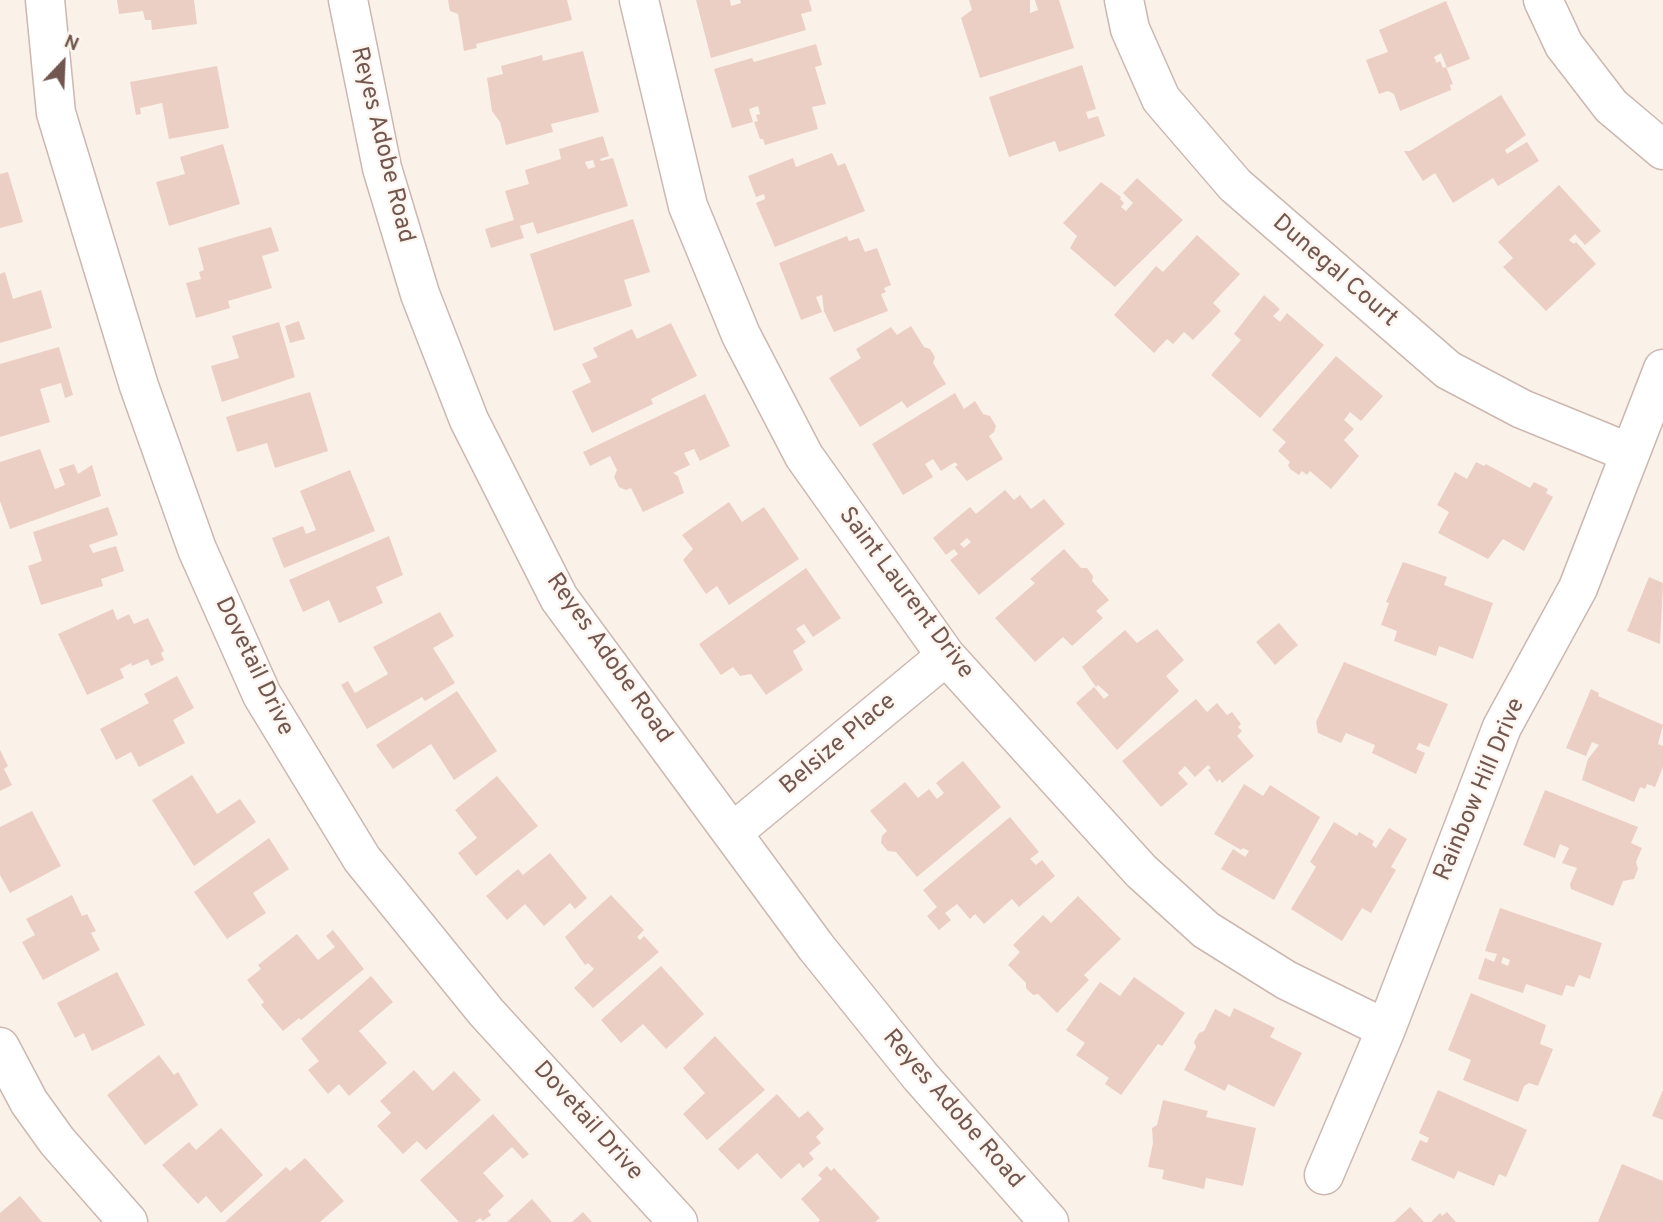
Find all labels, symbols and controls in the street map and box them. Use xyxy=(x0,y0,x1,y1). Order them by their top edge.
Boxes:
north arrow xyxy=(28,28,98,98)
text: N xyxy=(60,30,82,57)
street label: Reyes Adobe Road xyxy=(343,44,419,246)
street label: Dunegal Court xyxy=(1265,210,1403,334)
street label: Saint Laurent Drive xyxy=(831,503,979,685)
street label: Reyes Adobe Road xyxy=(539,568,677,750)
street label: Dovetail Drive xyxy=(207,593,299,741)
street label: Belsize Place xyxy=(775,688,903,802)
street label: Rainbow Hill Drive xyxy=(1430,694,1532,886)
street label: Reyes Adobe Road xyxy=(875,1025,1029,1195)
street label: Dovetail Drive xyxy=(526,1056,648,1188)

